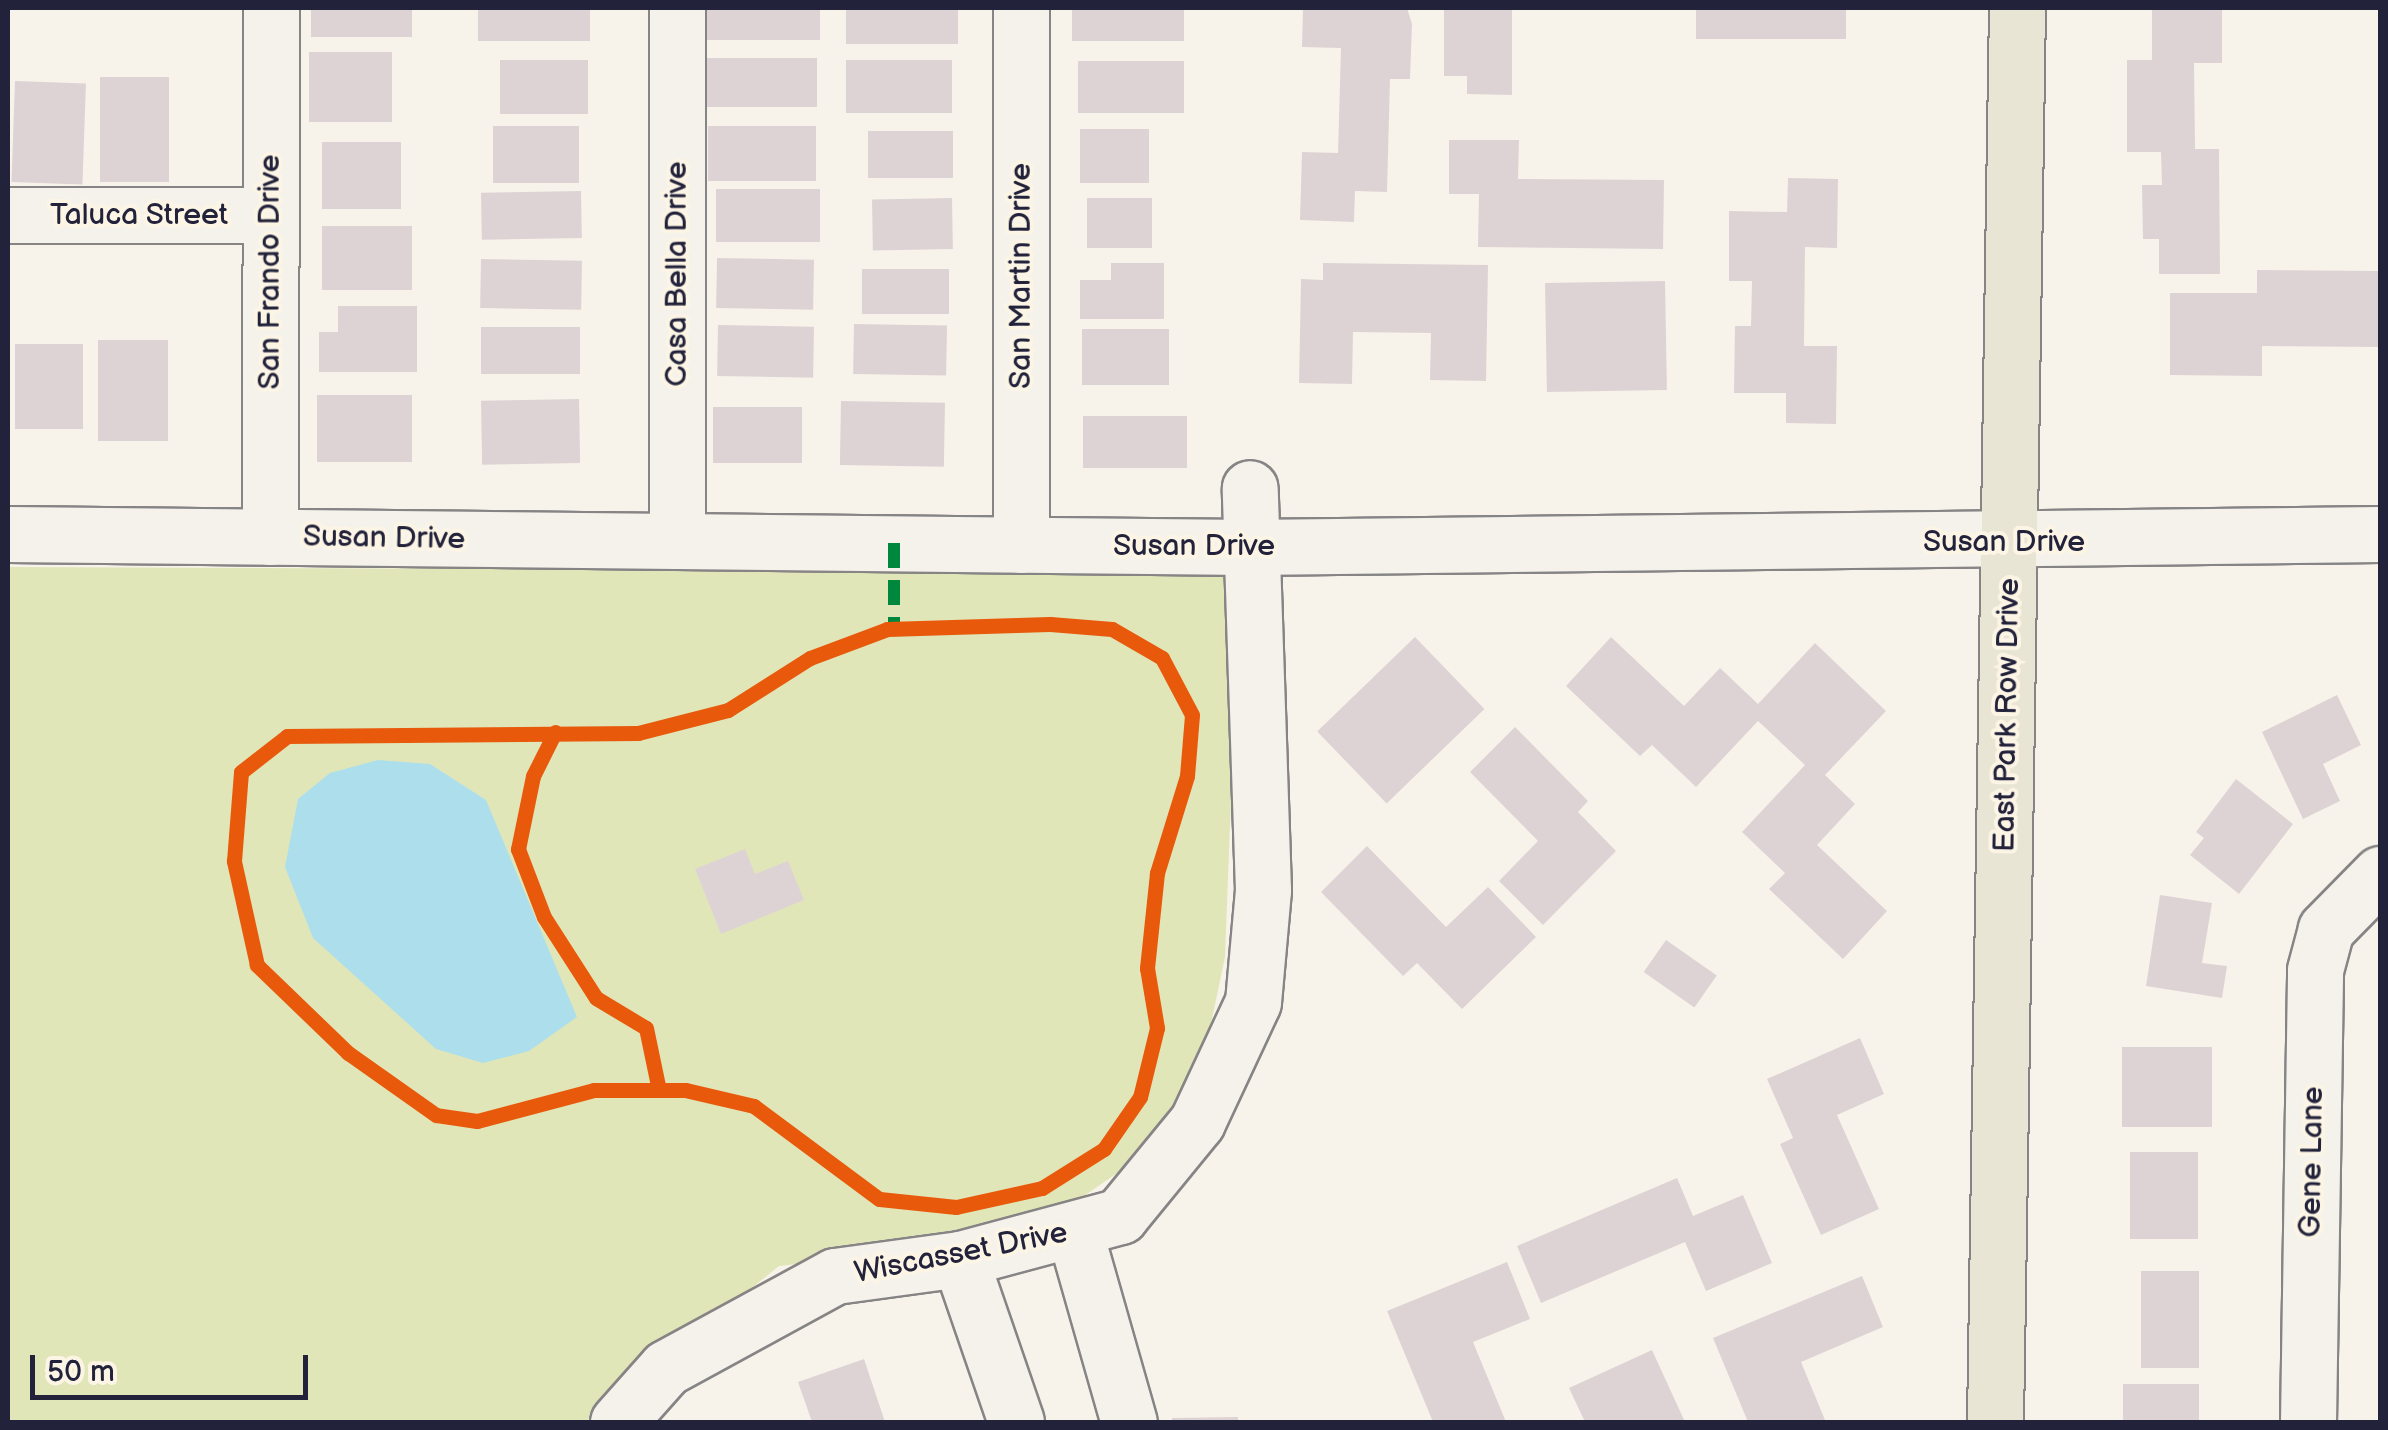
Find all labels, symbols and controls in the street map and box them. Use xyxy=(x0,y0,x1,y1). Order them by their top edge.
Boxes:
street label: San Frando Drive xyxy=(252,154,288,390)
street label: Casa Bella Drive xyxy=(659,161,695,387)
street label: San Martin Drive xyxy=(1003,163,1039,389)
street label: Taluca Street xyxy=(50,197,228,233)
street label: Susan Drive xyxy=(303,519,465,557)
street label: Susan Drive xyxy=(1923,524,2085,560)
street label: Susan Drive xyxy=(1113,528,1275,564)
street label: East Park Row Drive xyxy=(1987,578,2027,852)
street label: Gene Lane xyxy=(2293,1086,2331,1238)
street label: Wiscasset Drive xyxy=(852,1215,1070,1291)
scale bar xyxy=(35,1335,312,1397)
text: 50 m xyxy=(47,1354,115,1390)

